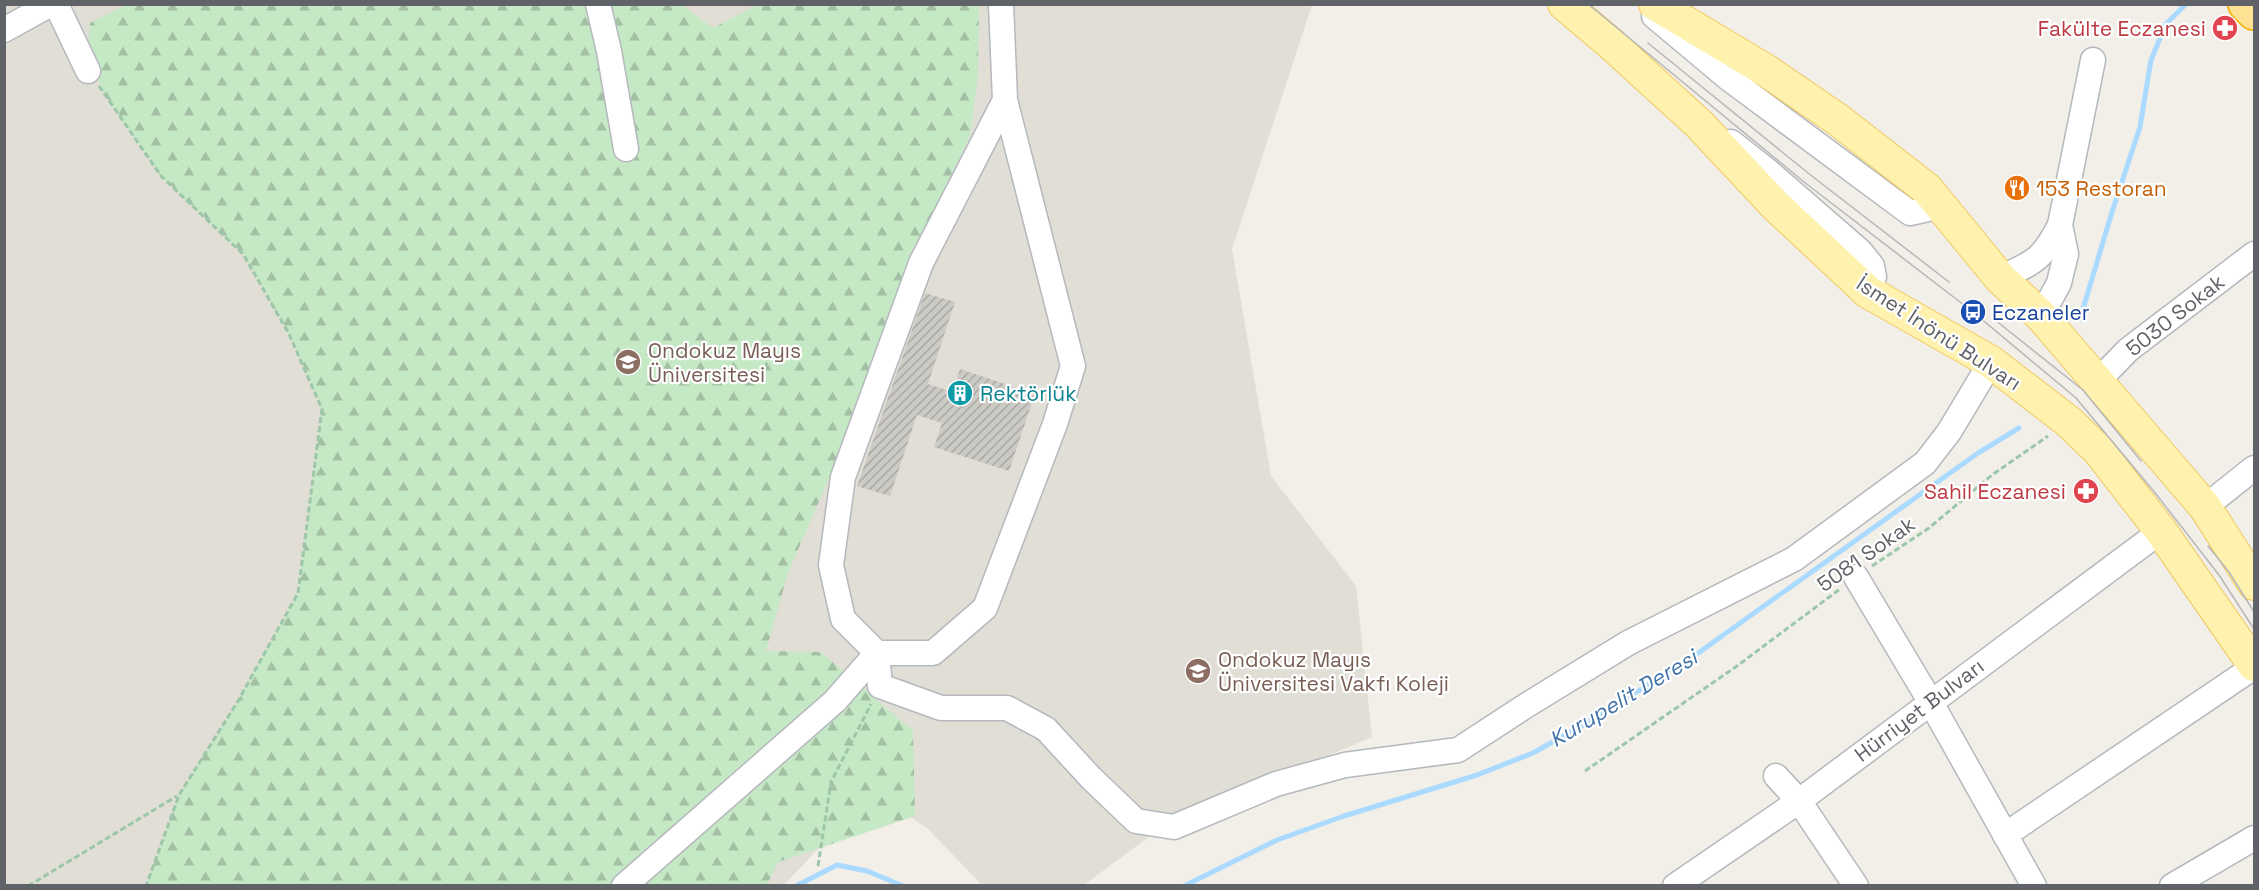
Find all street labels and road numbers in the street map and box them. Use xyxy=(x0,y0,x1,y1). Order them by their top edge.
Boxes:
street label: 5030 Sokak xyxy=(2120,268,2230,362)
street label: İsmet İnönü Bulvarı xyxy=(1851,270,2027,396)
street label: 5081 Sokak xyxy=(1812,510,1920,598)
street label: Hürriyet Bulvarı xyxy=(1849,652,1989,768)

